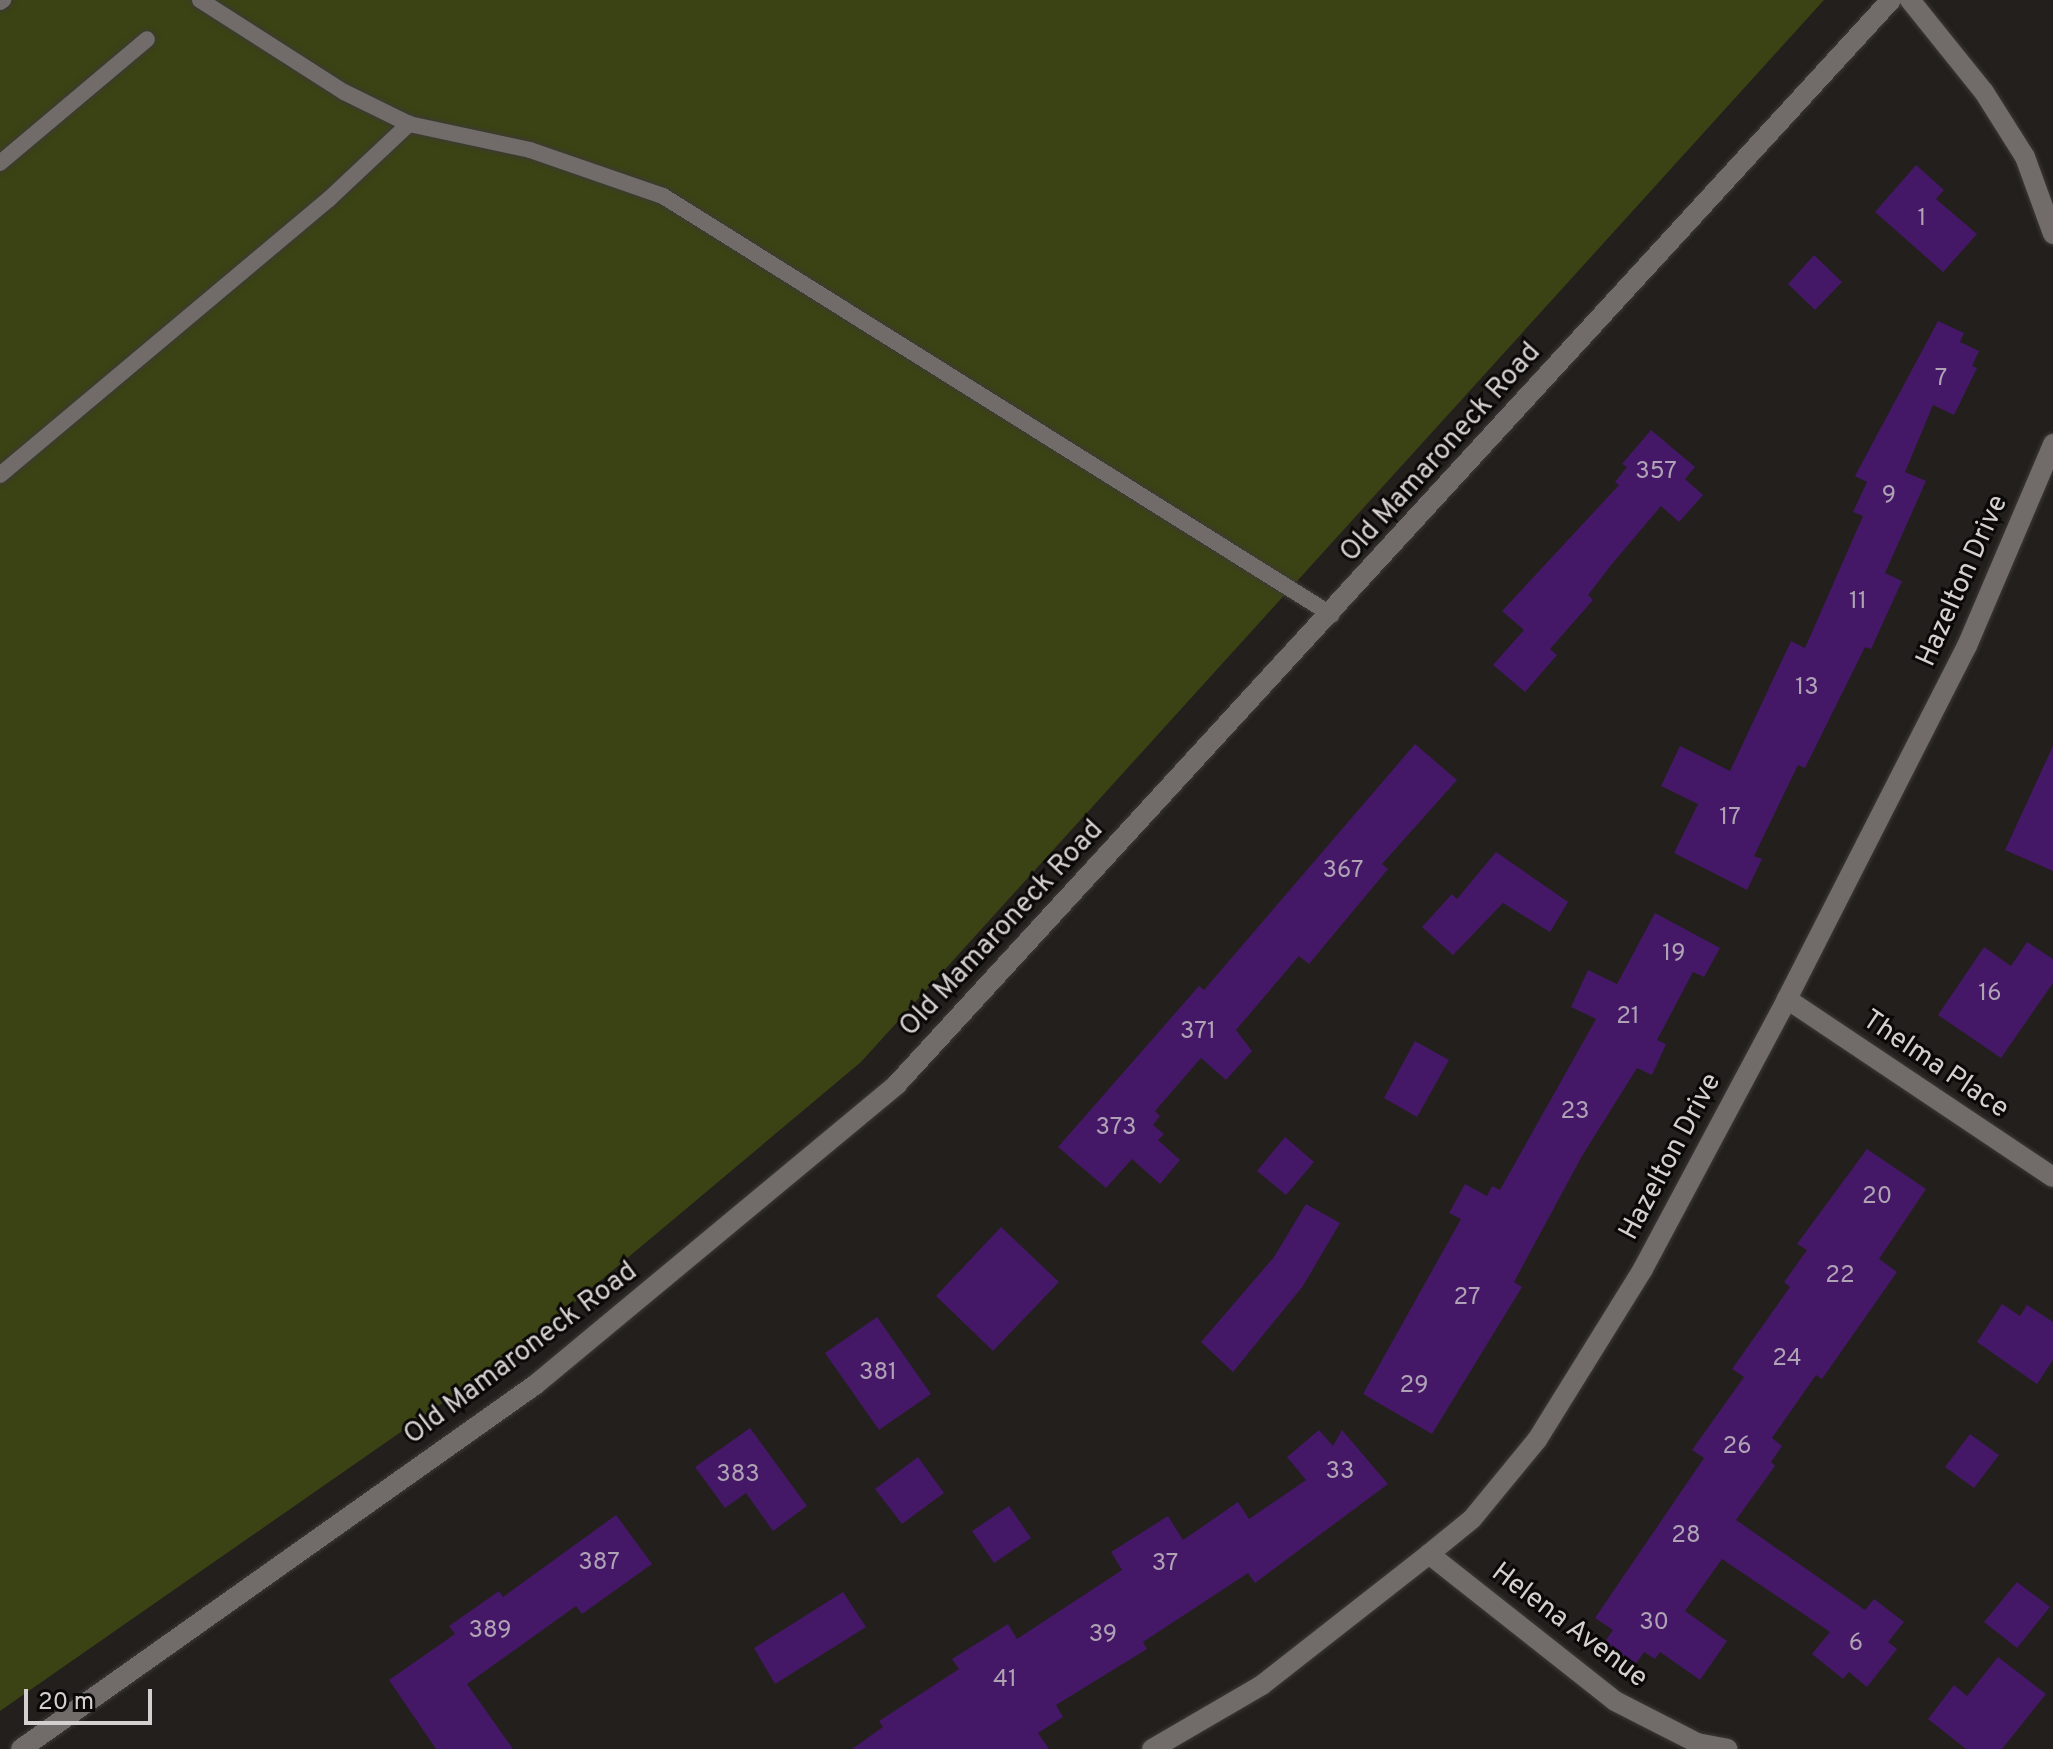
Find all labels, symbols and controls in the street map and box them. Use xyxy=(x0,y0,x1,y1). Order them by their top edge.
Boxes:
house number: 1 xyxy=(1918,206,1926,234)
street label: Old Mamaroneck Road xyxy=(1334,336,1548,570)
house number: 7 xyxy=(1935,366,1947,394)
house number: 357 xyxy=(1635,459,1677,487)
house number: 9 xyxy=(1882,483,1896,511)
street label: Hazelton Drive xyxy=(1910,490,2016,672)
house number: 11 xyxy=(1849,589,1867,617)
house number: 13 xyxy=(1795,675,1819,703)
house number: 17 xyxy=(1719,805,1741,833)
street label: Old Mamaroneck Road xyxy=(893,814,1111,1044)
house number: 367 xyxy=(1323,858,1363,886)
house number: 19 xyxy=(1662,941,1686,969)
house number: 16 xyxy=(1978,981,2002,1009)
house number: 21 xyxy=(1616,1004,1640,1032)
street label: Thelma Place xyxy=(1855,1004,2015,1126)
house number: 371 xyxy=(1180,1019,1216,1047)
street label: Hazelton Drive xyxy=(1613,1068,1729,1246)
house number: 23 xyxy=(1560,1099,1590,1127)
house number: 373 xyxy=(1096,1115,1136,1143)
house number: 20 xyxy=(1862,1184,1892,1212)
street label: Old Mamaroneck Road xyxy=(398,1255,644,1453)
house number: 22 xyxy=(1825,1263,1855,1291)
house number: 27 xyxy=(1454,1285,1480,1313)
house number: 24 xyxy=(1772,1346,1802,1374)
house number: 381 xyxy=(859,1360,897,1388)
house number: 29 xyxy=(1399,1373,1429,1401)
house number: 26 xyxy=(1722,1434,1752,1462)
house number: 33 xyxy=(1326,1459,1354,1487)
house number: 383 xyxy=(716,1462,760,1490)
house number: 28 xyxy=(1671,1523,1701,1551)
house number: 387 xyxy=(578,1550,620,1578)
house number: 37 xyxy=(1152,1551,1178,1579)
street label: Helena Avenue xyxy=(1484,1556,1654,1696)
house number: 30 xyxy=(1639,1610,1669,1638)
house number: 389 xyxy=(469,1618,511,1646)
house number: 39 xyxy=(1089,1622,1117,1650)
house number: 6 xyxy=(1849,1631,1863,1659)
house number: 41 xyxy=(993,1667,1017,1695)
scale bar xyxy=(28,1673,156,1723)
text: 20 m xyxy=(38,1688,94,1718)

